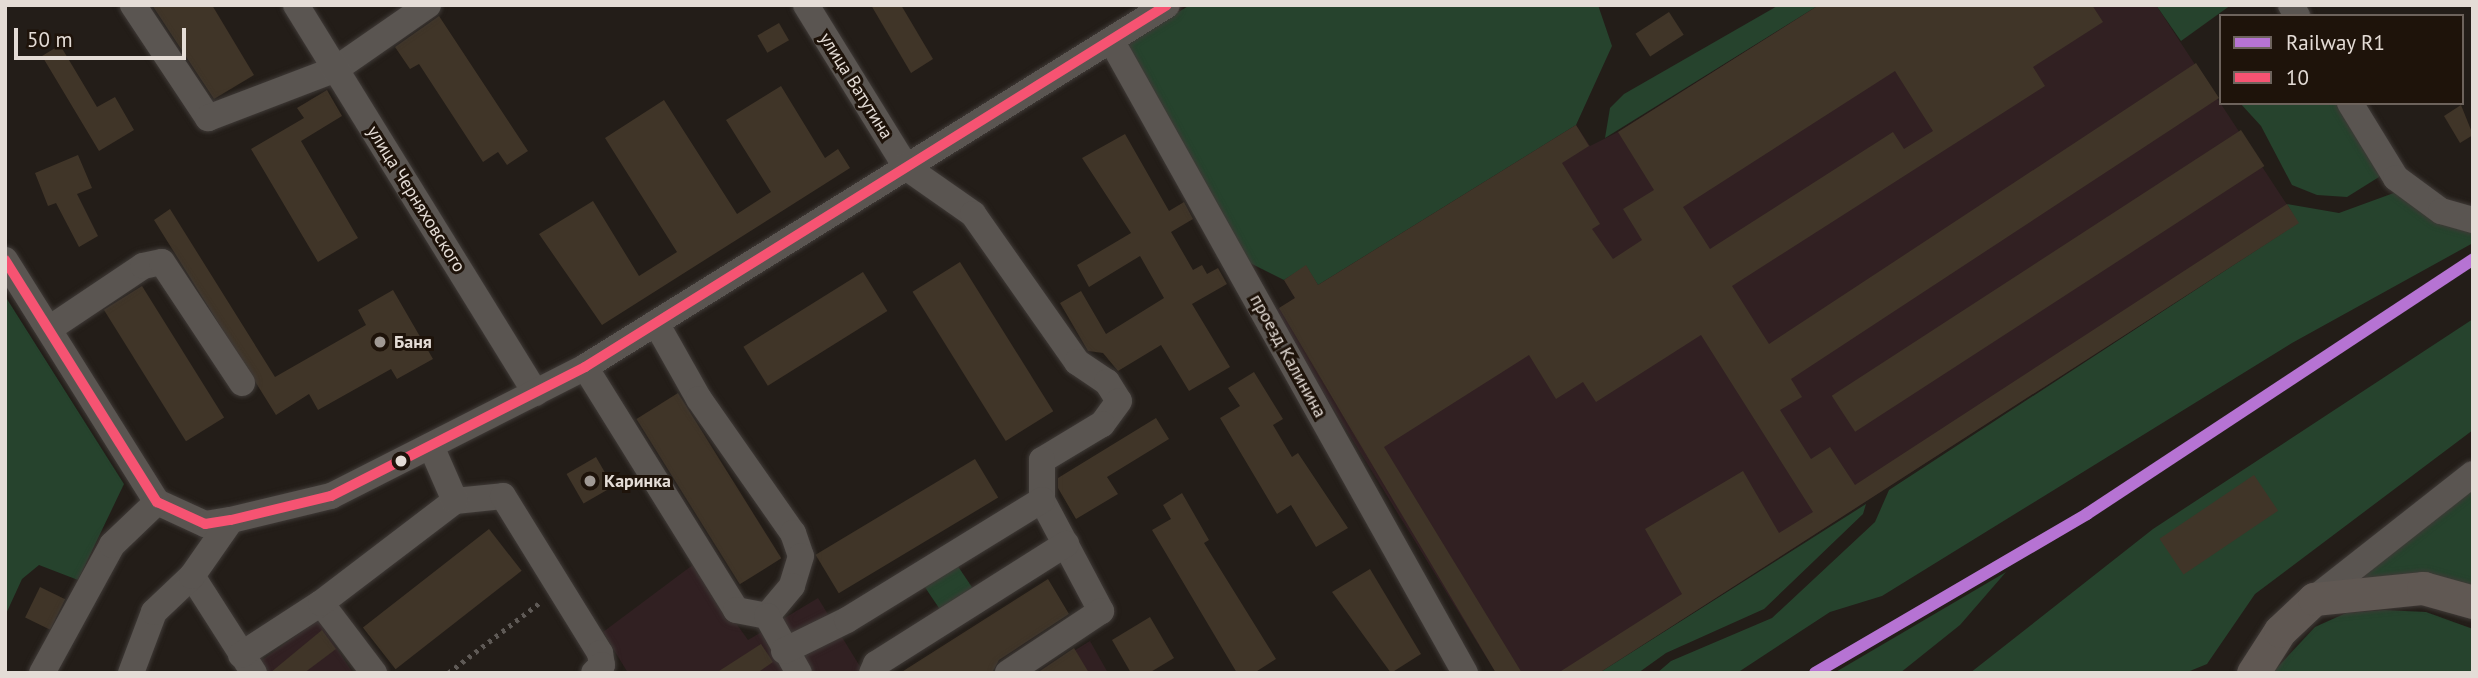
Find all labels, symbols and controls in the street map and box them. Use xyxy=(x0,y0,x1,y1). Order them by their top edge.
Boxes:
scale bar xyxy=(18,14,189,58)
legend xyxy=(2219,14,2464,105)
text: 50 m xyxy=(27,26,73,53)
street label: улица Ватутина xyxy=(815,29,897,143)
text: Railway R1 xyxy=(2286,29,2385,56)
text: 10 xyxy=(2286,64,2309,91)
street label: улица Черняховского xyxy=(362,122,470,276)
street label: проезд Калинина xyxy=(1245,291,1331,421)
place label: Баня xyxy=(394,331,432,353)
marker: Баня xyxy=(372,334,388,350)
unlabelled marker xyxy=(394,454,408,468)
place label: Каринка xyxy=(604,470,671,492)
marker: Каринка xyxy=(582,473,598,489)

